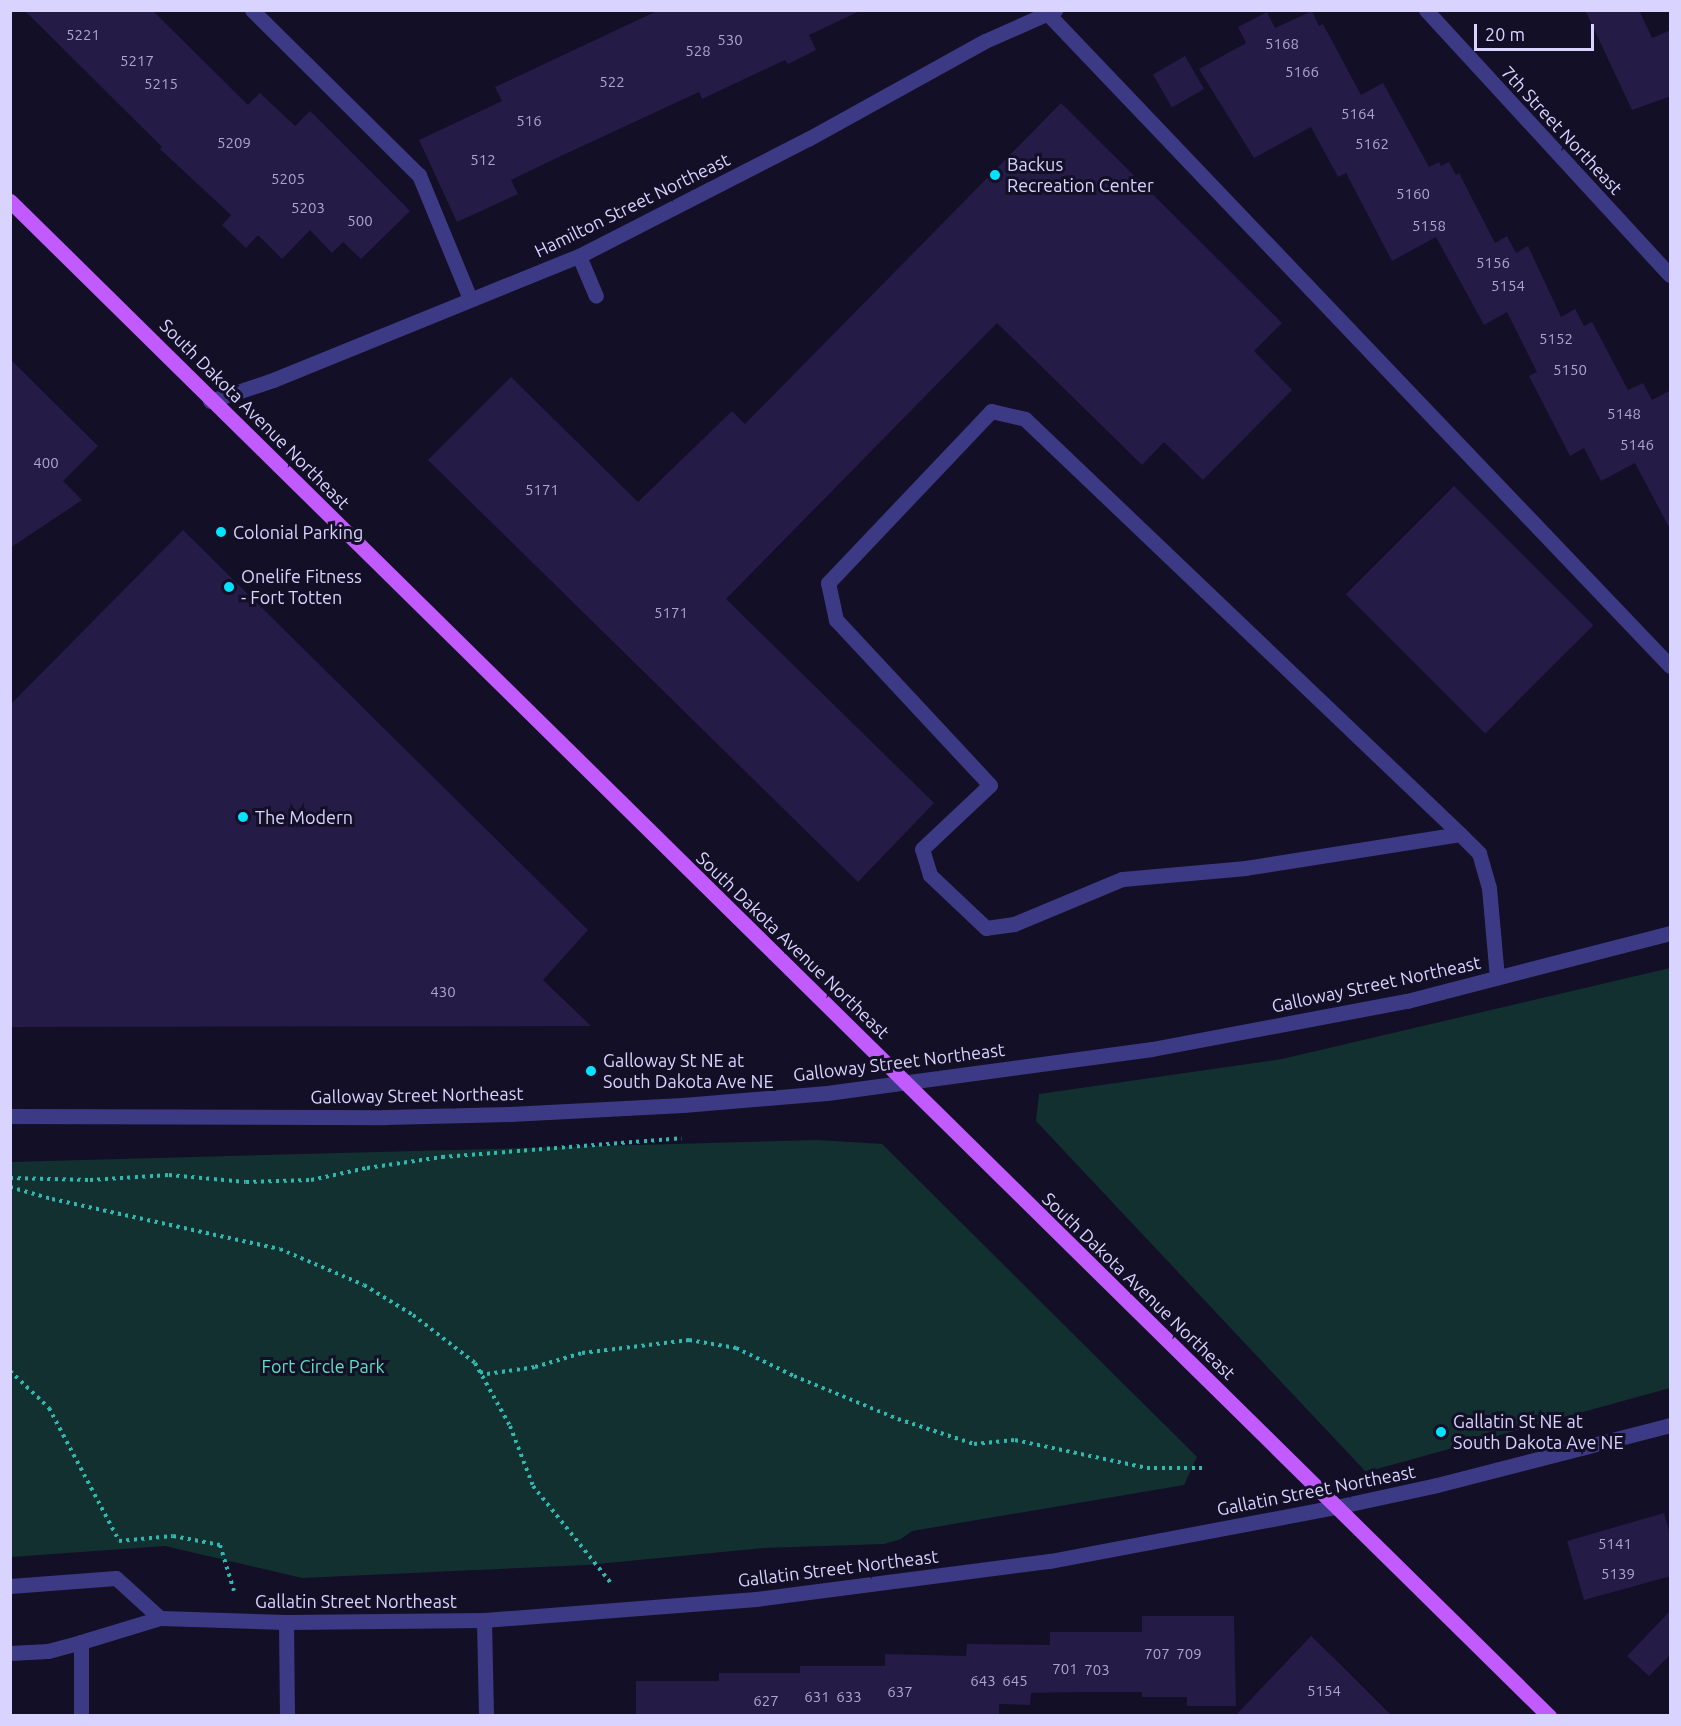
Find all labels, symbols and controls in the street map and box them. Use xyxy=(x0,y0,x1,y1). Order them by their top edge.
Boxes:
scale bar xyxy=(1477,12,1597,50)
text: 20 m xyxy=(1485,24,1525,44)
house number: 5221 xyxy=(66,26,100,44)
house number: 530 xyxy=(717,31,743,49)
house number: 5168 xyxy=(1265,35,1299,53)
house number: 528 xyxy=(685,42,711,60)
house number: 5217 xyxy=(120,52,154,70)
street label: 7th Street Northeast xyxy=(1497,61,1627,199)
house number: 5166 xyxy=(1285,63,1319,81)
house number: 522 xyxy=(599,73,625,91)
house number: 5215 xyxy=(144,75,178,93)
house number: 5164 xyxy=(1341,105,1375,123)
house number: 516 xyxy=(516,112,542,130)
house number: 5209 xyxy=(217,134,251,152)
house number: 5162 xyxy=(1355,135,1389,153)
street label: Hamilton Street Northeast xyxy=(531,148,733,262)
house number: 512 xyxy=(470,151,496,169)
place label: Backus Recreation Center xyxy=(1007,154,1154,196)
marker: Backus Recreation Center xyxy=(988,168,1002,182)
house number: 5205 xyxy=(271,170,305,188)
house number: 5160 xyxy=(1396,185,1430,203)
house number: 5203 xyxy=(291,199,325,217)
house number: 500 xyxy=(347,212,373,230)
house number: 5158 xyxy=(1412,217,1446,235)
house number: 5156 xyxy=(1476,254,1510,272)
house number: 5154 xyxy=(1491,277,1525,295)
street label: South Dakota Avenue Northeast xyxy=(156,315,354,513)
house number: 5152 xyxy=(1539,330,1573,348)
house number: 5150 xyxy=(1553,361,1587,379)
house number: 5148 xyxy=(1607,405,1641,423)
house number: 5146 xyxy=(1620,436,1654,454)
house number: 400 xyxy=(33,454,59,472)
house number: 5171 xyxy=(525,481,559,499)
place label: Colonial Parking xyxy=(233,521,363,543)
marker: Colonial Parking xyxy=(214,525,228,539)
place label: Onelife Fitness - Fort Totten xyxy=(241,566,362,608)
marker: Onelife Fitness - Fort Totten xyxy=(222,580,236,594)
house number: 5171 xyxy=(654,604,688,622)
place label: The Modern xyxy=(255,806,353,828)
marker: The Modern xyxy=(236,810,250,824)
street label: South Dakota Avenue Northeast xyxy=(692,847,894,1043)
street label: Galloway Street Northeast xyxy=(1270,951,1482,1017)
house number: 430 xyxy=(430,983,456,1001)
street label: Galloway Street Northeast xyxy=(792,1038,1006,1086)
place label: Galloway St NE at South Dakota Ave NE xyxy=(603,1050,774,1092)
marker: Galloway St NE at South Dakota Ave NE xyxy=(584,1064,598,1078)
street label: Galloway Street Northeast xyxy=(310,1082,524,1108)
street label: South Dakota Avenue Northeast xyxy=(1038,1188,1240,1384)
park label: Fort Circle Park xyxy=(261,1355,385,1377)
place label: Gallatin St NE at South Dakota Ave NE xyxy=(1453,1411,1624,1454)
marker: Gallatin St NE at South Dakota Ave NE xyxy=(1434,1425,1448,1439)
street label: Gallatin Street Northeast xyxy=(1215,1460,1417,1520)
house number: 5141 xyxy=(1598,1535,1632,1553)
street label: Gallatin Street Northeast xyxy=(737,1545,939,1591)
house number: 5139 xyxy=(1601,1565,1635,1583)
street label: Gallatin Street Northeast xyxy=(255,1590,457,1612)
house number: 707 xyxy=(1144,1645,1170,1663)
house number: 709 xyxy=(1176,1645,1202,1663)
house number: 701 xyxy=(1052,1660,1078,1678)
house number: 703 xyxy=(1084,1661,1110,1679)
house number: 643 xyxy=(970,1672,996,1690)
house number: 645 xyxy=(1002,1672,1028,1690)
house number: 5154 xyxy=(1307,1682,1341,1700)
house number: 637 xyxy=(887,1683,913,1701)
house number: 631 xyxy=(804,1688,830,1706)
house number: 633 xyxy=(836,1688,862,1706)
house number: 627 xyxy=(753,1692,779,1710)

